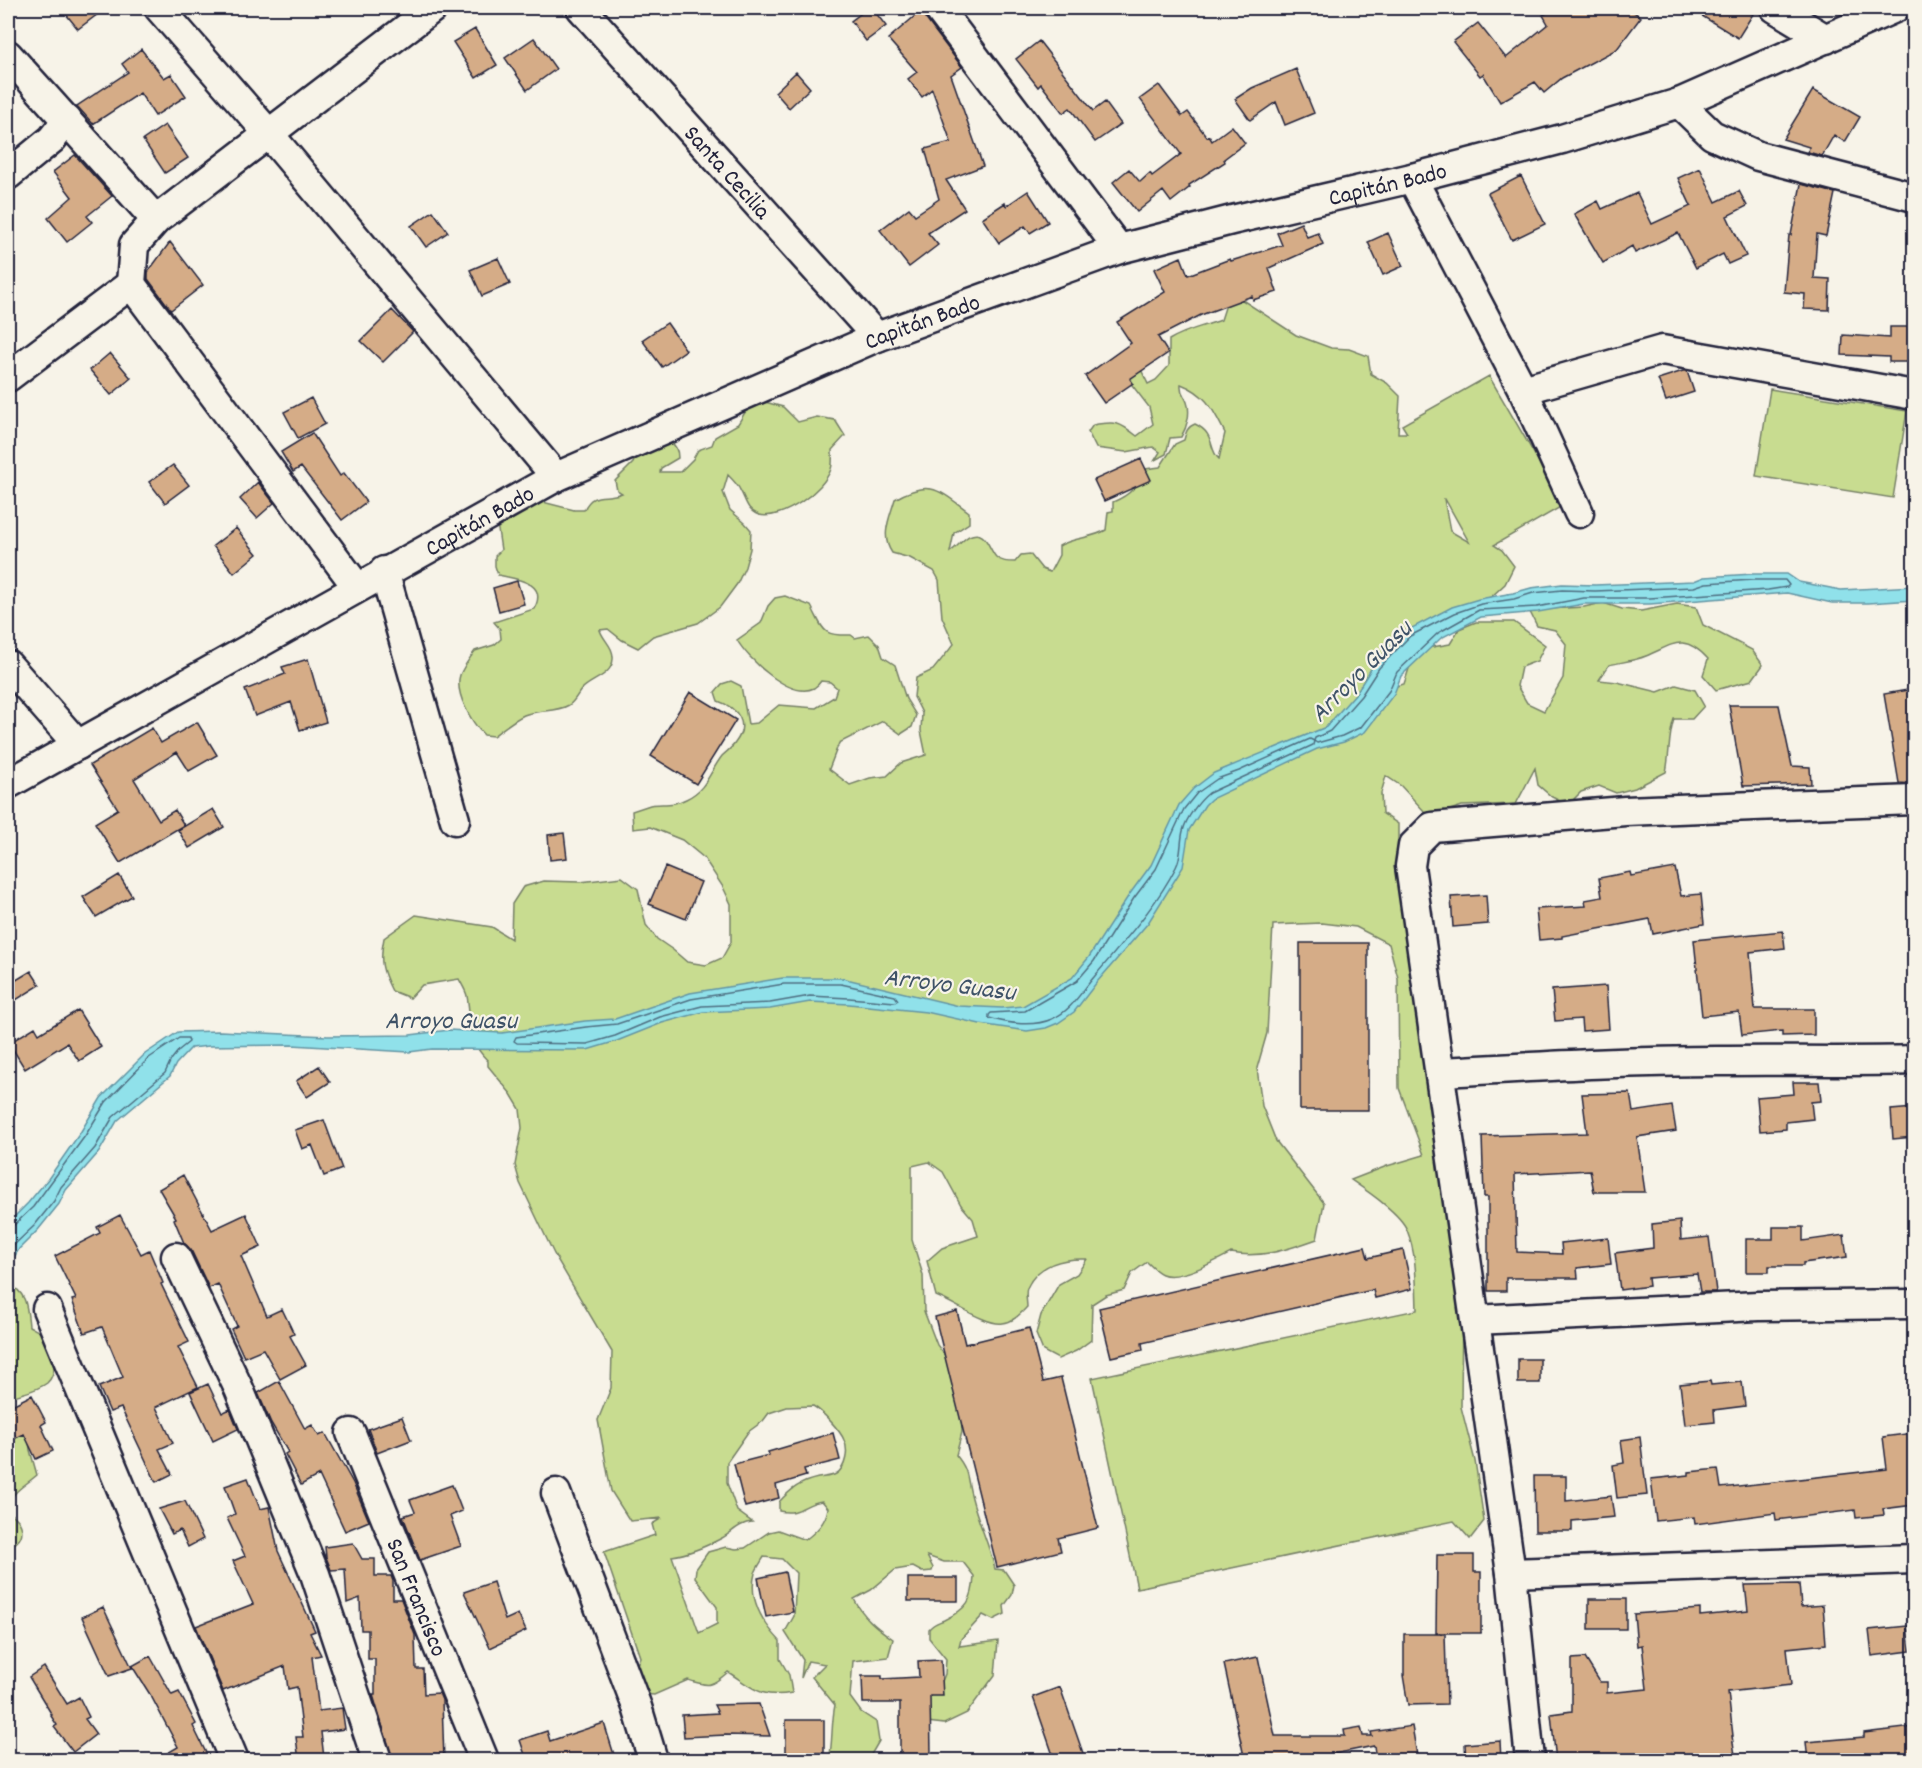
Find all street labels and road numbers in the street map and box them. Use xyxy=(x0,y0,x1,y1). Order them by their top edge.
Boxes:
street label: Santa Cecilia xyxy=(674,119,778,229)
street label: Capitán Bado xyxy=(1325,156,1451,217)
street label: Capitán Bado xyxy=(860,287,985,360)
street label: Capitán Bado xyxy=(420,478,542,567)
street label: San Francisco xyxy=(376,1534,454,1662)

